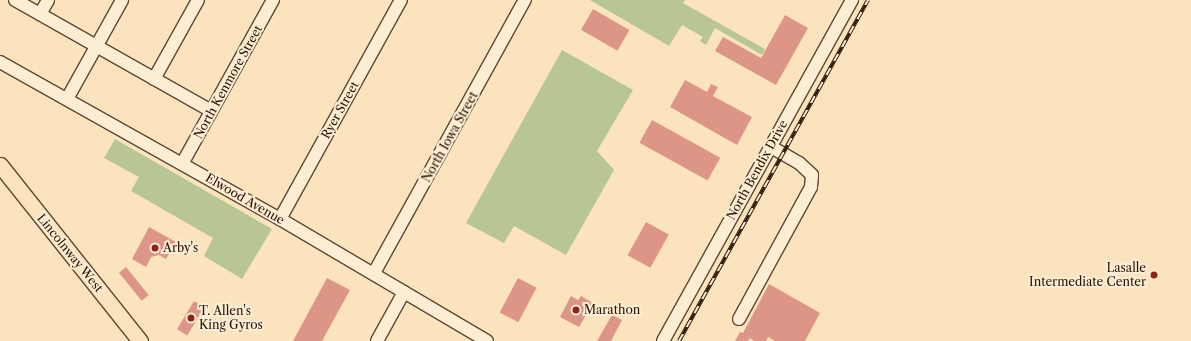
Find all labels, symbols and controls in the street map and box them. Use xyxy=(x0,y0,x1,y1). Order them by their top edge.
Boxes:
street label: North Kenmore Street xyxy=(191,23,265,141)
street label: Ryer Street xyxy=(318,79,362,141)
street label: North Iowa Street xyxy=(419,89,481,185)
street label: North Bendix Drive xyxy=(724,118,790,222)
street label: Elwood Avenue xyxy=(203,170,287,228)
street label: Lincolnway West xyxy=(34,211,106,295)
place label: Arby's xyxy=(163,241,198,255)
marker: Arby's xyxy=(150,243,160,253)
place label: Lasalle Intermediate Center xyxy=(1029,261,1146,289)
marker: Lasalle Intermediate Center xyxy=(1149,270,1159,280)
place label: Marathon xyxy=(584,303,640,317)
place label: T. Allen's King Gyros xyxy=(199,304,263,332)
marker: Marathon xyxy=(571,305,581,315)
marker: T. Allen's King Gyros xyxy=(186,313,196,323)

